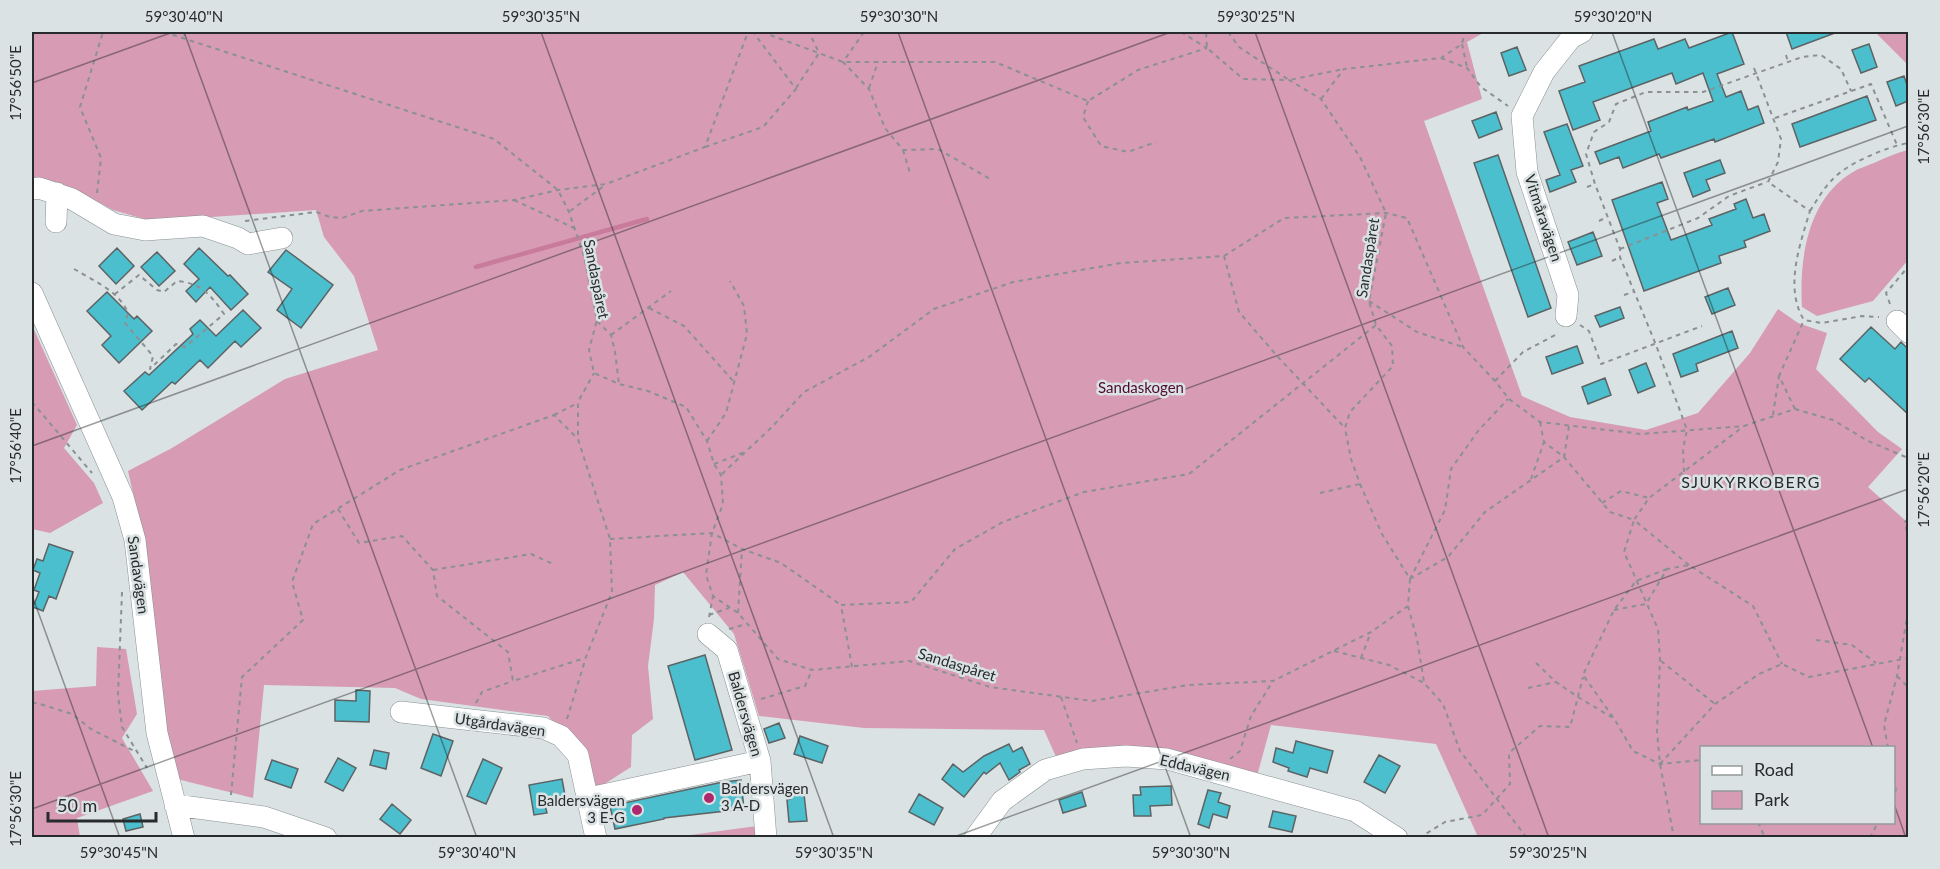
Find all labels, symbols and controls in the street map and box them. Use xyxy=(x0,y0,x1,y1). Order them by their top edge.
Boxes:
text: 59°30'40"N xyxy=(145,7,223,25)
text: 59°30'35"N xyxy=(502,7,580,25)
text: 59°30'30"N xyxy=(860,7,938,25)
text: 59°30'25"N xyxy=(1217,7,1295,25)
text: 59°30'20"N xyxy=(1574,7,1652,25)
text: 17°56'50"E xyxy=(6,45,24,121)
text: 17°56'30"E xyxy=(1914,89,1932,165)
street label: Vitmåravägen xyxy=(1521,172,1567,264)
street label: Sandaspåret xyxy=(1352,216,1382,299)
street label: Sandaspåret xyxy=(580,238,614,321)
park label: Sandaskogen xyxy=(1098,378,1184,396)
text: 17°56'40"E xyxy=(6,408,24,484)
text: 17°56'20"E xyxy=(1914,452,1932,528)
district label: SJUKYRKOBERG xyxy=(1681,472,1821,491)
street label: Sandavägen xyxy=(125,535,153,615)
street label: Sandaspåret xyxy=(916,644,999,685)
street label: Baldersvägen xyxy=(725,669,767,758)
street label: Utgårdavägen xyxy=(454,709,547,739)
legend xyxy=(1700,746,1895,824)
street label: Eddavägen xyxy=(1158,750,1232,784)
text: Road xyxy=(1754,758,1794,780)
text: 17°56'30"E xyxy=(6,771,24,847)
place label: Baldersvägen 3 A-D xyxy=(721,779,809,814)
scale bar xyxy=(48,785,156,823)
text: Park xyxy=(1754,788,1790,810)
place label: Baldersvägen 3 E-G xyxy=(537,791,625,826)
marker: Baldersvägen 3 A-D xyxy=(702,791,716,805)
text: 50 m xyxy=(57,794,97,816)
marker: Baldersvägen 3 E-G xyxy=(630,803,644,817)
text: 59°30'45"N xyxy=(80,843,158,861)
text: 59°30'40"N xyxy=(438,843,516,861)
text: 59°30'35"N xyxy=(795,843,873,861)
text: 59°30'30"N xyxy=(1152,843,1230,861)
text: 59°30'25"N xyxy=(1509,843,1587,861)

